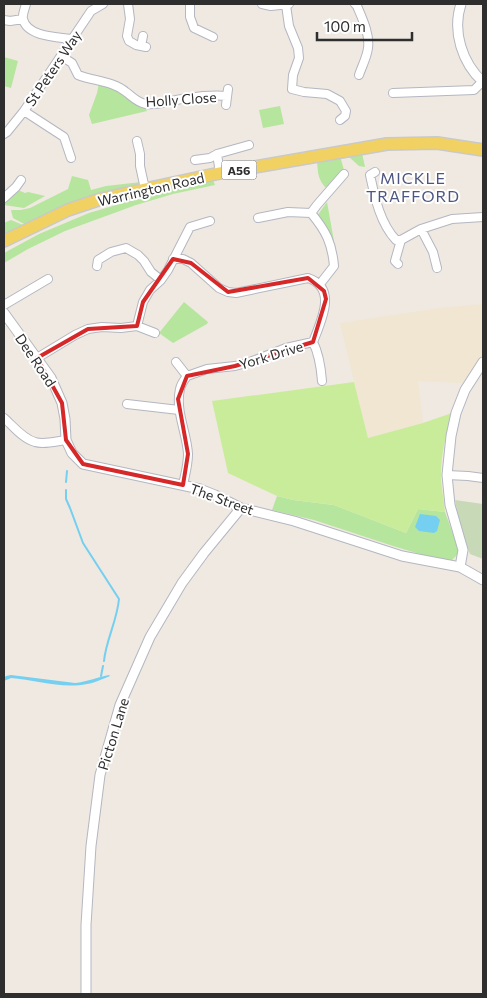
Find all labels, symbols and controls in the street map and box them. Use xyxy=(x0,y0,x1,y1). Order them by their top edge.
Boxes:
scale bar xyxy=(317,10,412,42)
text: 100 m xyxy=(324,17,366,35)
street label: St Peters Way xyxy=(21,27,85,109)
street label: Holly Close xyxy=(145,88,217,110)
road number: A56 xyxy=(222,160,256,180)
street label: Warrington Road xyxy=(96,168,206,210)
district label: MICKLE TRAFFORD xyxy=(366,168,460,205)
street label: Dee Road xyxy=(12,330,60,390)
street label: York Drive xyxy=(237,337,305,373)
street label: The Street xyxy=(188,480,256,518)
street label: Picton Lane xyxy=(94,696,132,772)

